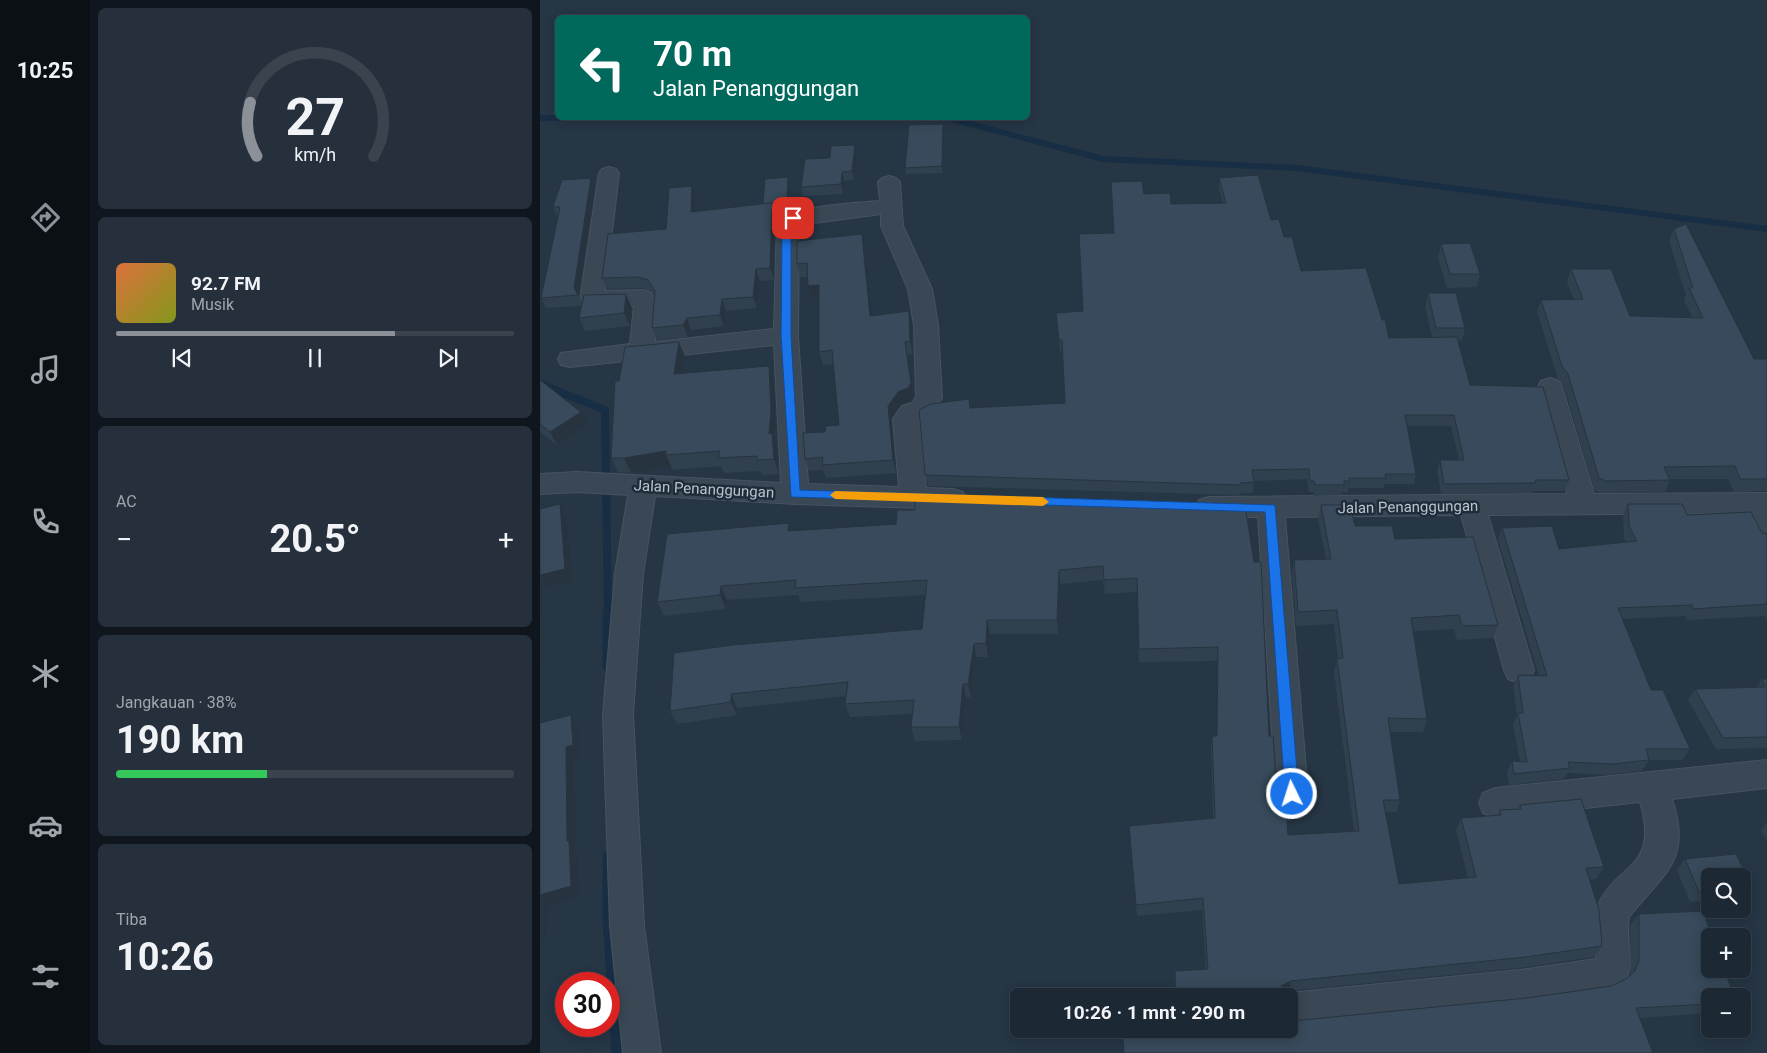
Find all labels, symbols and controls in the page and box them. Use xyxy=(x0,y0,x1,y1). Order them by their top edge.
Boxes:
text: 70 m xyxy=(653,34,732,75)
icon: left xyxy=(570,35,635,100)
text: 10:25 xyxy=(17,58,73,83)
text: Jalan Penanggungan xyxy=(653,76,859,101)
text: 27 xyxy=(285,87,345,148)
text: km/h xyxy=(294,144,336,165)
pin xyxy=(772,197,814,239)
icon: directions xyxy=(28,200,63,235)
icon: arrive xyxy=(779,204,807,232)
text: 92.7 FM xyxy=(191,272,261,295)
text: Musik xyxy=(191,295,234,314)
icon: previous xyxy=(168,344,196,372)
icon: pause xyxy=(301,344,329,372)
icon: next xyxy=(434,344,462,372)
icon: music xyxy=(28,352,63,387)
street label: Jalan Penanggungan xyxy=(633,476,775,502)
text: AC xyxy=(116,492,137,511)
street label: Jalan Penanggungan xyxy=(1338,497,1478,517)
icon: phone xyxy=(28,504,63,539)
text: 20.5° xyxy=(269,517,361,561)
text: − xyxy=(116,523,132,556)
text: + xyxy=(498,523,514,556)
icon: climate xyxy=(28,656,63,691)
text: Jangkauan · 38% xyxy=(116,693,236,712)
text: 190 km xyxy=(116,718,244,762)
position arrow xyxy=(1265,767,1317,819)
icon: car xyxy=(28,808,63,843)
map controls xyxy=(1701,868,1751,1038)
button: search xyxy=(1701,868,1751,918)
text: Tiba xyxy=(116,910,147,929)
button: + xyxy=(1701,928,1751,978)
text: 10:26 xyxy=(116,935,214,979)
icon: filters xyxy=(28,959,63,994)
speed limit sign: 30 xyxy=(555,972,620,1037)
button: − xyxy=(1701,988,1751,1038)
text: 10:26 · 1 mnt · 290 m xyxy=(1063,1001,1245,1024)

